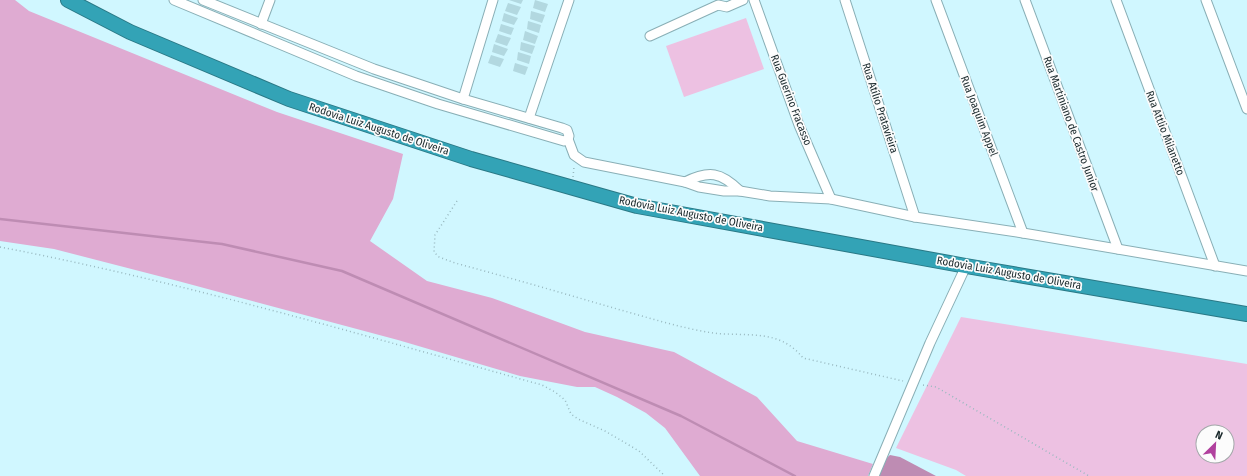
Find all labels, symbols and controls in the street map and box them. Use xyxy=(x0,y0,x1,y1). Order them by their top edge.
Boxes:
street label: Rua Guerino Fracasso xyxy=(768,53,814,147)
street label: Rua Martiniano de Castro Junior xyxy=(1040,55,1102,194)
street label: Rua Atílio Pratavieira xyxy=(859,61,901,155)
street label: Rua Joaquim Appel xyxy=(958,74,1000,158)
street label: Rua Attlio Milanetto xyxy=(1143,89,1187,177)
street label: Rodovia Luiz Augusto de Oliveira xyxy=(307,100,451,158)
street label: Rodovia Luiz Augusto de Oliveira xyxy=(618,194,764,234)
street label: Rodovia Luiz Augusto de Oliveira xyxy=(936,254,1082,292)
north arrow xyxy=(1195,424,1235,464)
text: N xyxy=(1213,428,1225,443)

